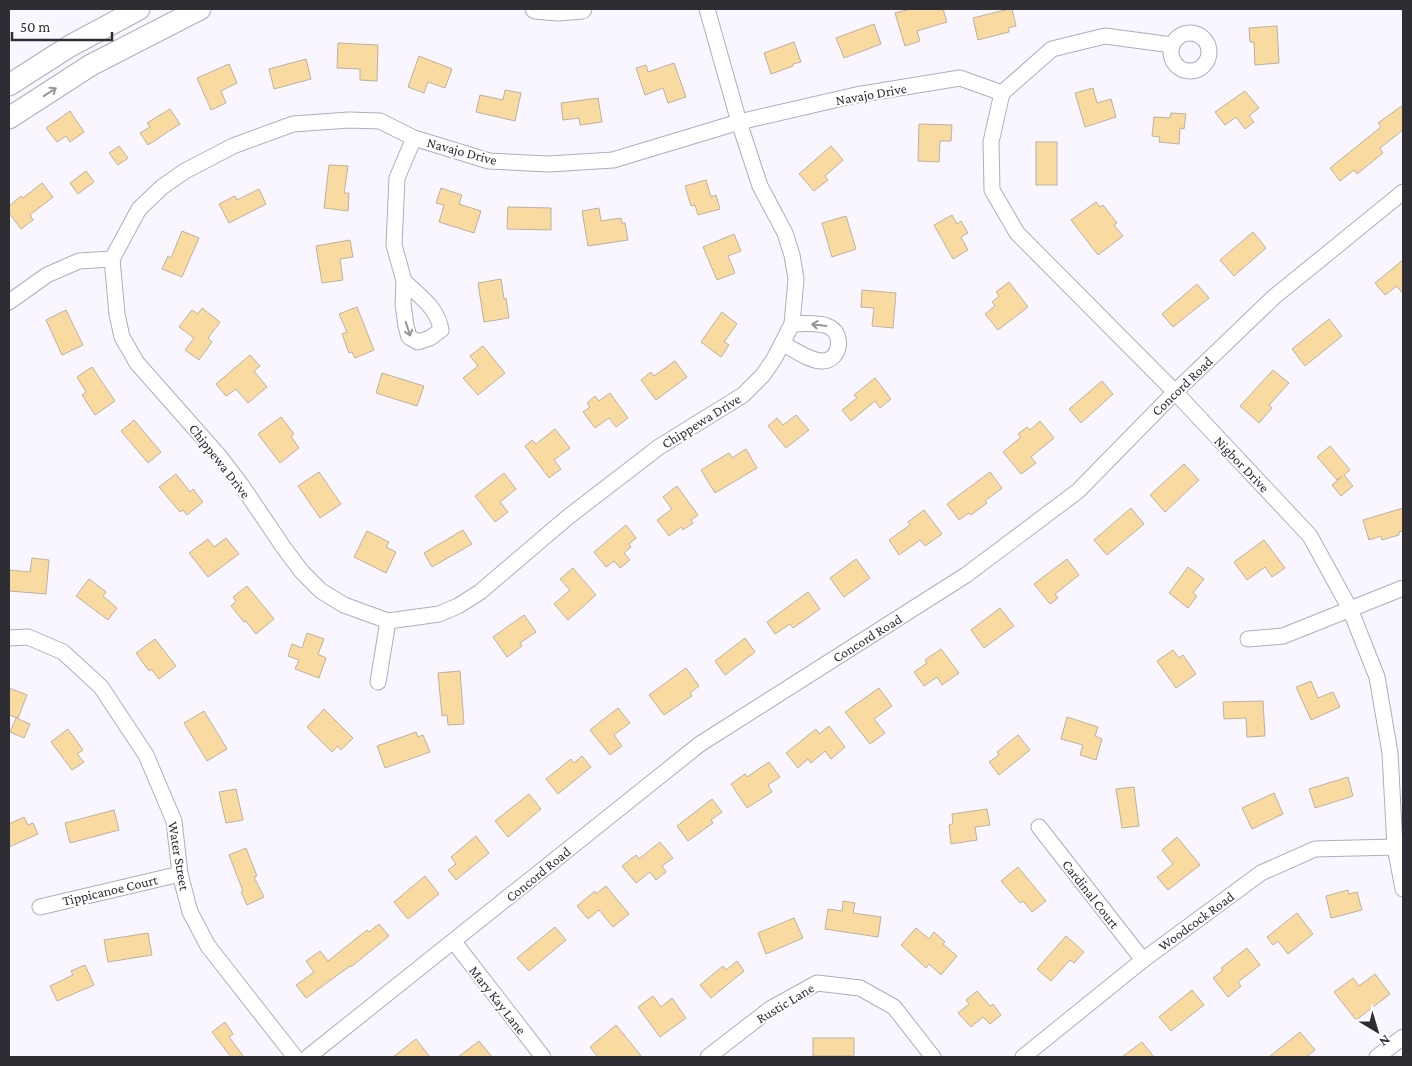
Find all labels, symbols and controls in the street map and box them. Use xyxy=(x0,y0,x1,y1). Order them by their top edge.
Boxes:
scale bar xyxy=(12,10,112,42)
text: 50 m xyxy=(20,19,50,35)
street label: Navajo Drive xyxy=(834,80,908,109)
one-way arrow xyxy=(42,86,56,96)
street label: Navajo Drive xyxy=(425,134,499,169)
one-way arrow xyxy=(811,320,827,330)
one-way arrow xyxy=(403,321,413,337)
street label: Concord Road xyxy=(1148,353,1216,419)
street label: Chippewa Drive xyxy=(659,390,743,452)
street label: Chippewa Drive xyxy=(186,421,254,501)
street label: Nigbor Drive xyxy=(1211,433,1273,495)
street label: Concord Road xyxy=(830,610,905,666)
street label: Water Street xyxy=(165,820,193,892)
street label: Concord Road xyxy=(502,843,574,905)
street label: Cardinal Court xyxy=(1059,856,1123,932)
street label: Tippicanoe Court xyxy=(61,871,160,909)
street label: Woodcock Road xyxy=(1155,888,1237,954)
street label: Mary Kay Lane xyxy=(466,962,530,1038)
street label: Rustic Lane xyxy=(753,980,817,1026)
north arrow xyxy=(1352,1006,1402,1056)
text: N xyxy=(1376,1032,1394,1051)

